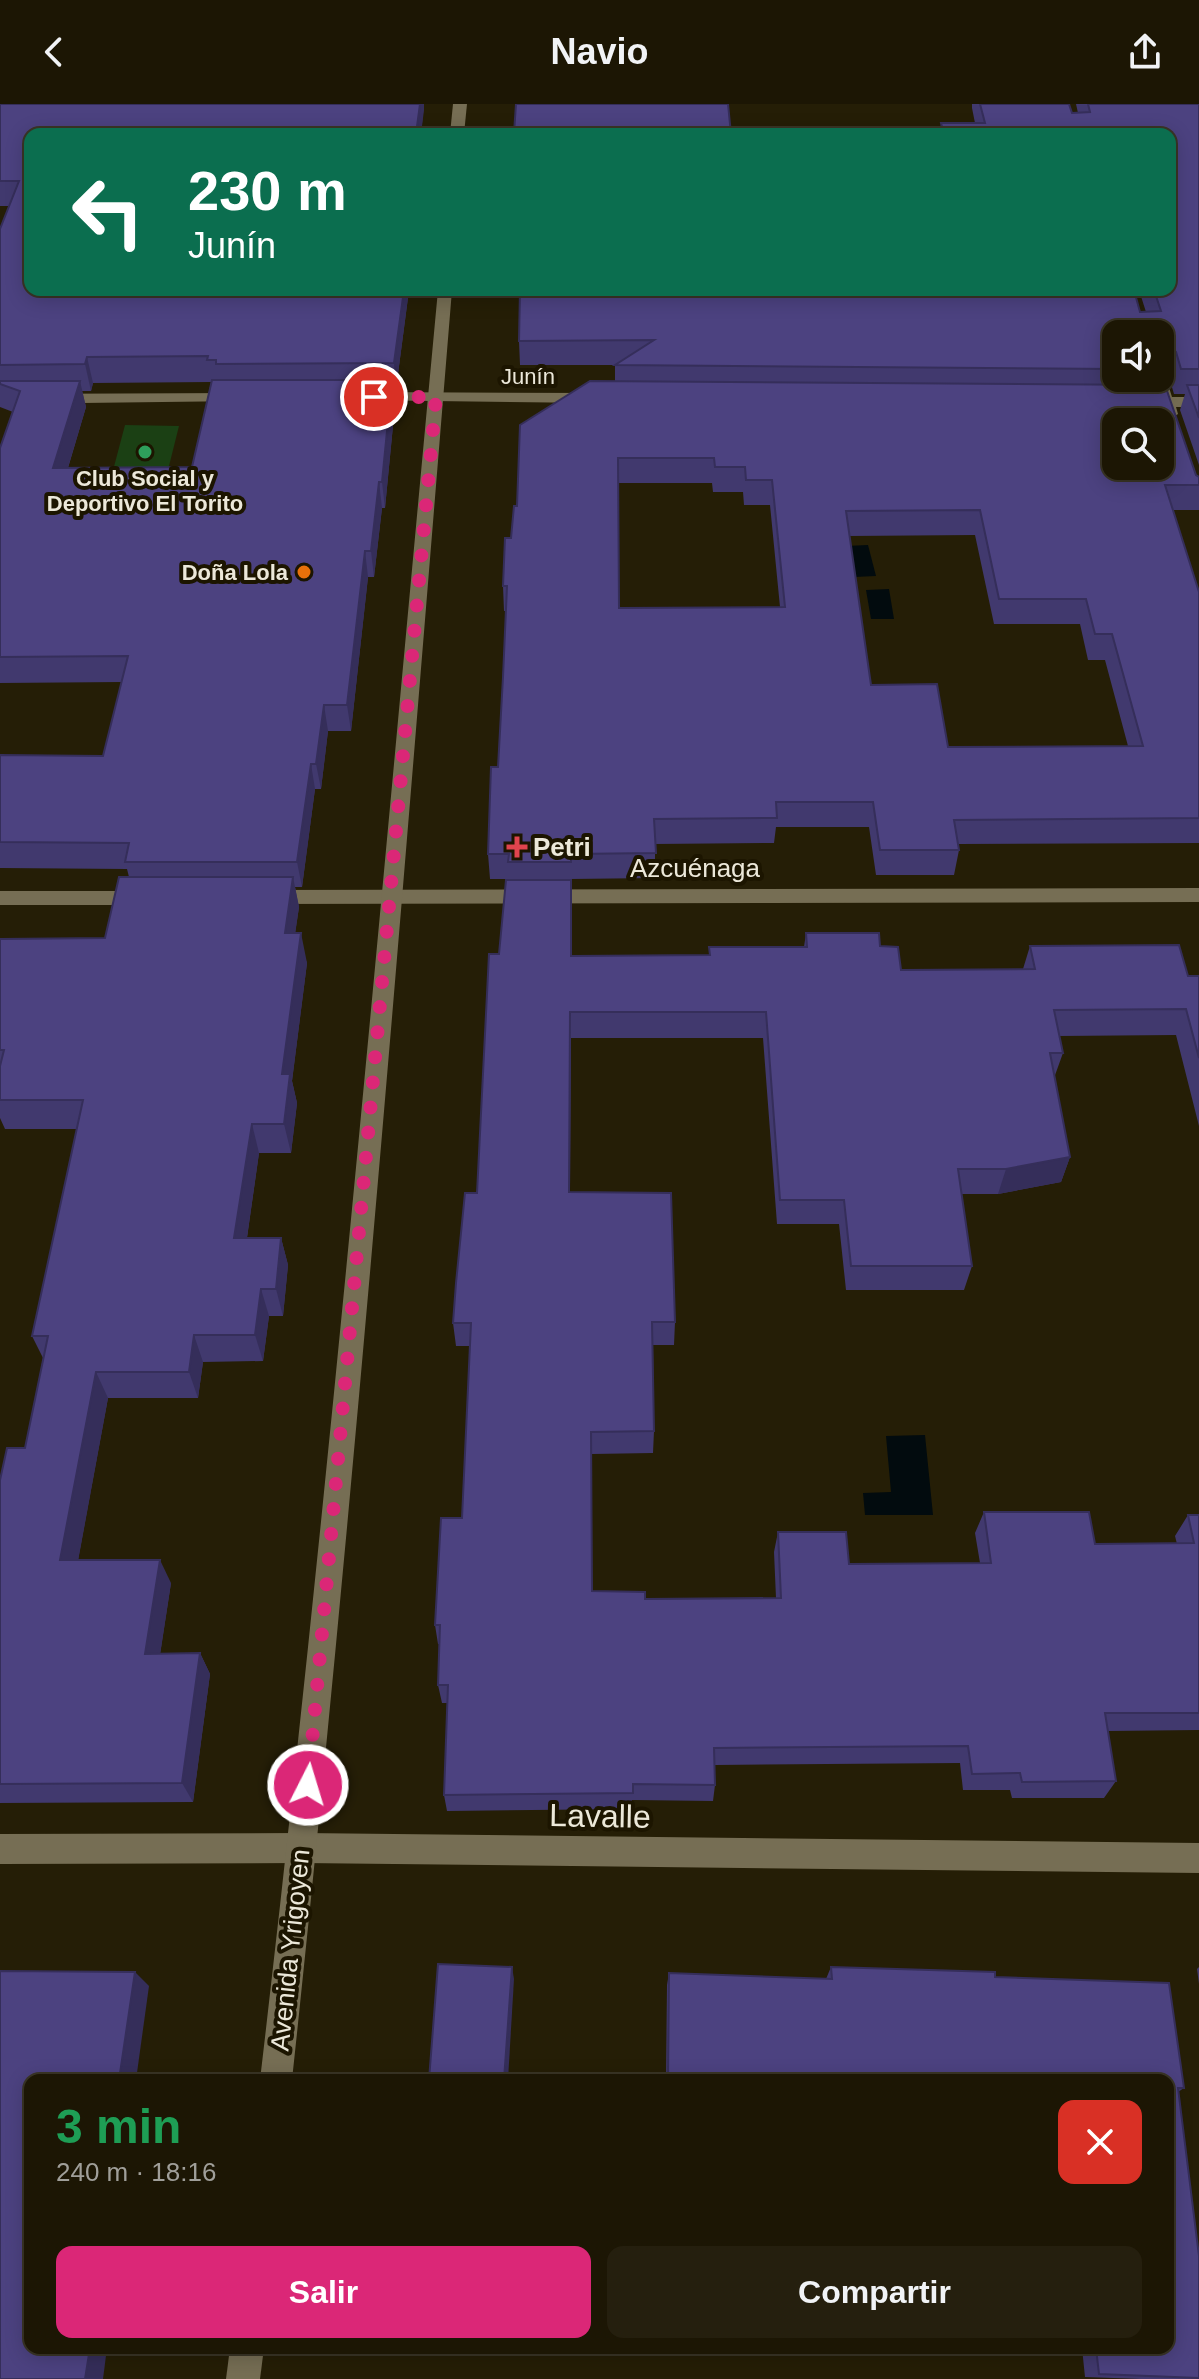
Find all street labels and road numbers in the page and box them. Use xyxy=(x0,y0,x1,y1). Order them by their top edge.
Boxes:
street label: Junín xyxy=(501,364,555,389)
street label: Azcuénaga xyxy=(630,853,761,883)
street label: Lavalle xyxy=(549,1797,651,1835)
street label: Avenida Yrigoyen xyxy=(264,1848,316,2052)

